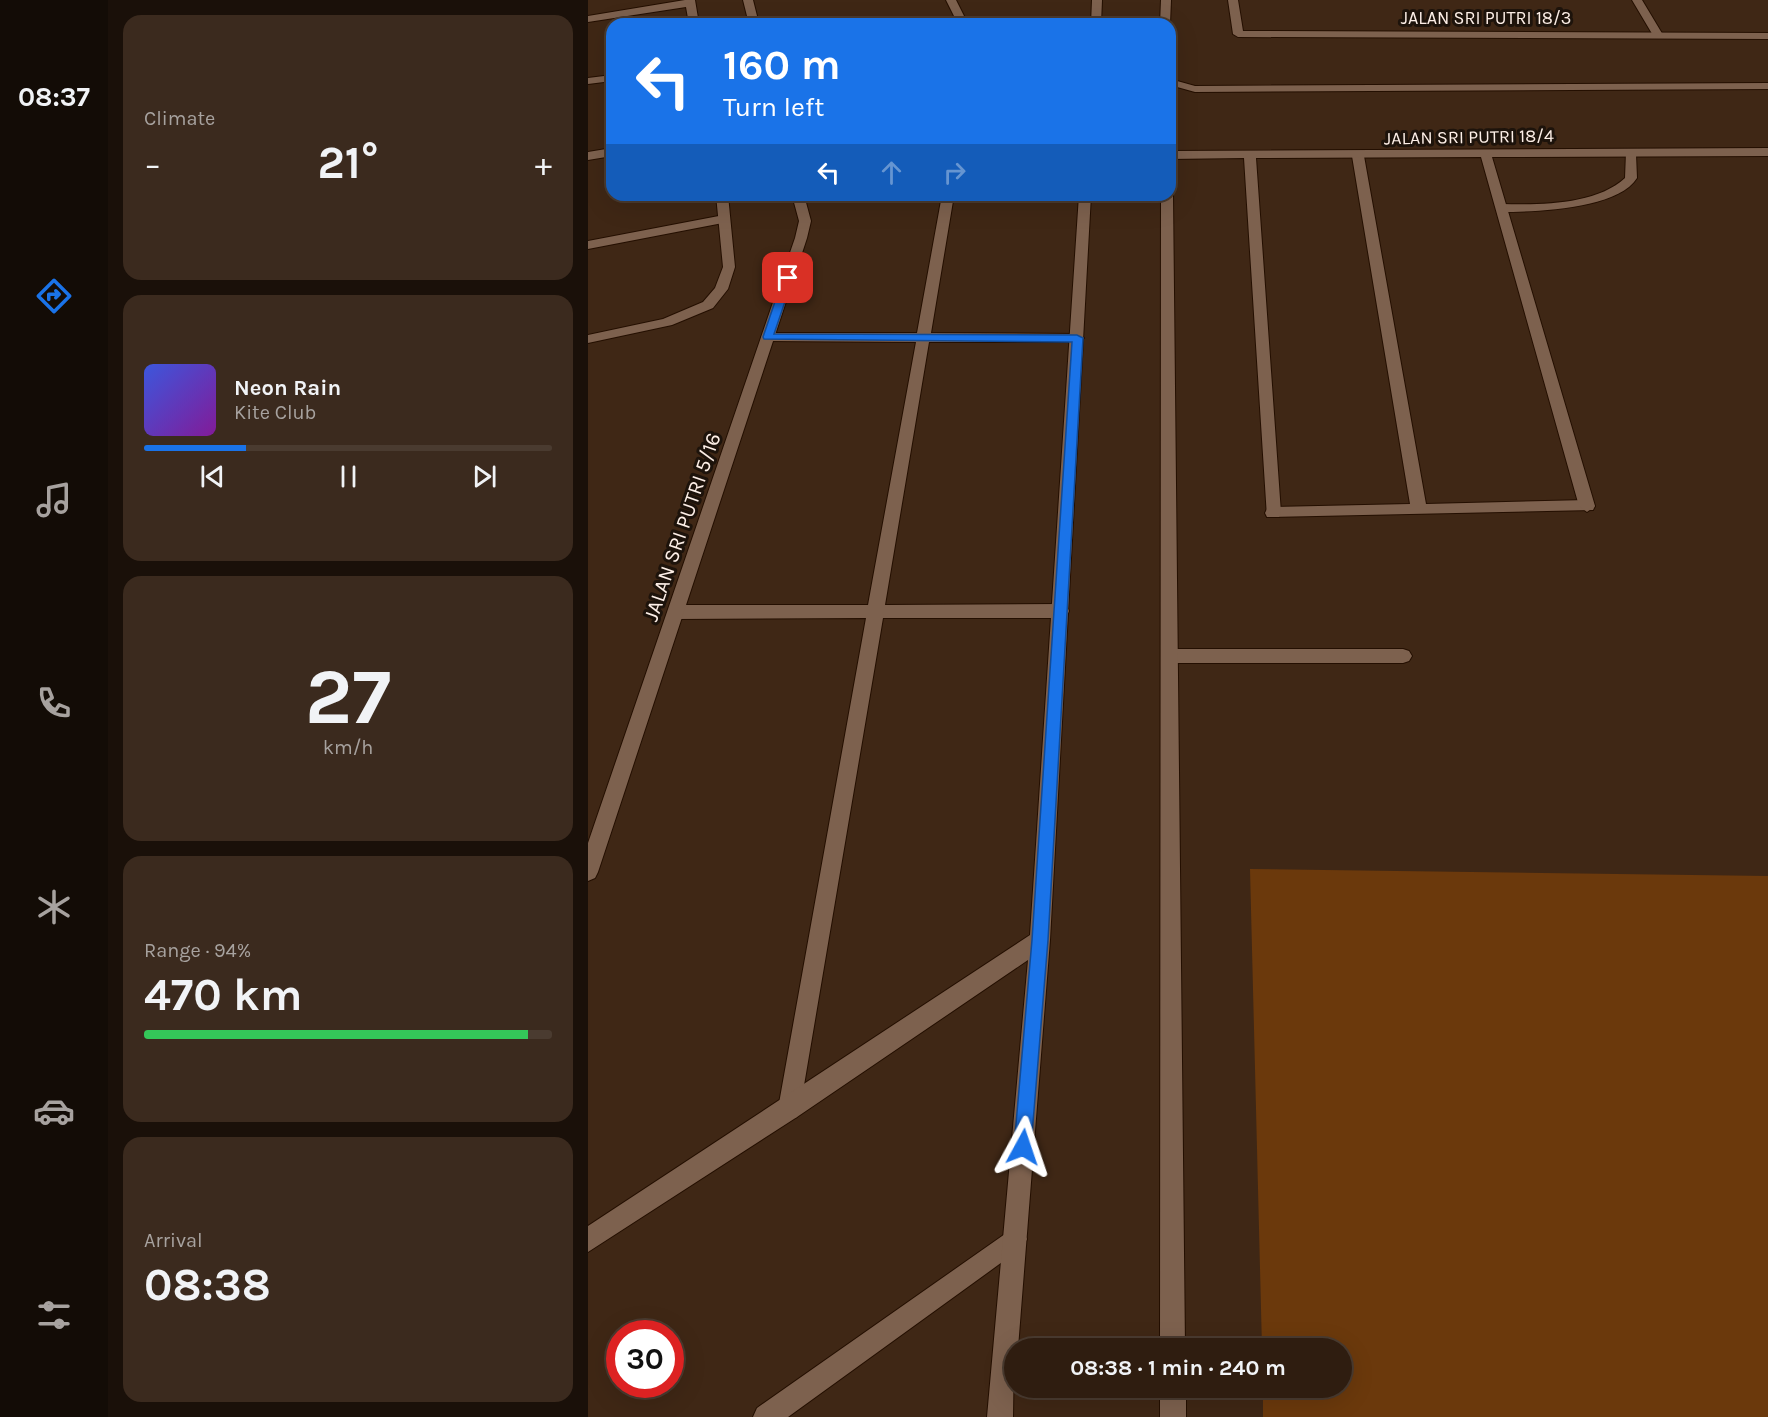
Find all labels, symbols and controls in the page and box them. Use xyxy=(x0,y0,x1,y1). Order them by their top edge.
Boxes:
street label: JALAN SRI PUTRI 18/3 xyxy=(1401,7,1571,29)
text: 160 m xyxy=(723,40,841,90)
icon: left xyxy=(624,42,702,120)
text: 08:37 xyxy=(18,81,90,113)
text: Turn left xyxy=(723,91,824,123)
text: Climate xyxy=(144,107,215,130)
street label: JALAN SRI PUTRI 18/4 xyxy=(1384,125,1554,149)
text: 21° xyxy=(318,137,378,189)
text: − xyxy=(144,145,161,183)
text: + xyxy=(535,145,552,183)
icon: left xyxy=(812,156,845,189)
icon: ahead xyxy=(875,156,908,189)
icon: right xyxy=(938,156,971,189)
pin xyxy=(762,252,813,303)
icon: arrive xyxy=(771,261,804,294)
icon: directions xyxy=(33,275,75,317)
text: Neon Rain xyxy=(234,375,341,401)
text: Kite Club xyxy=(234,401,316,424)
street label: JALAN SRI PUTRI 5/16 xyxy=(638,430,726,624)
icon: previous xyxy=(196,460,229,493)
icon: pause xyxy=(332,460,365,493)
icon: next xyxy=(468,460,501,493)
icon: music xyxy=(33,479,75,521)
text: 27 xyxy=(305,651,391,743)
icon: phone xyxy=(33,682,75,724)
text: km/h xyxy=(323,736,373,759)
icon: climate xyxy=(33,886,75,928)
text: Range · 94% xyxy=(144,939,251,962)
text: 470 km xyxy=(144,969,302,1021)
icon: car xyxy=(33,1090,75,1132)
position arrow xyxy=(991,1115,1055,1179)
text: Arrival xyxy=(144,1229,203,1252)
text: 08:38 xyxy=(144,1259,271,1311)
icon: filters xyxy=(33,1294,75,1336)
speed limit sign: 30 xyxy=(606,1320,684,1398)
text: 08:38 · 1 min · 240 m xyxy=(1070,1355,1286,1381)

